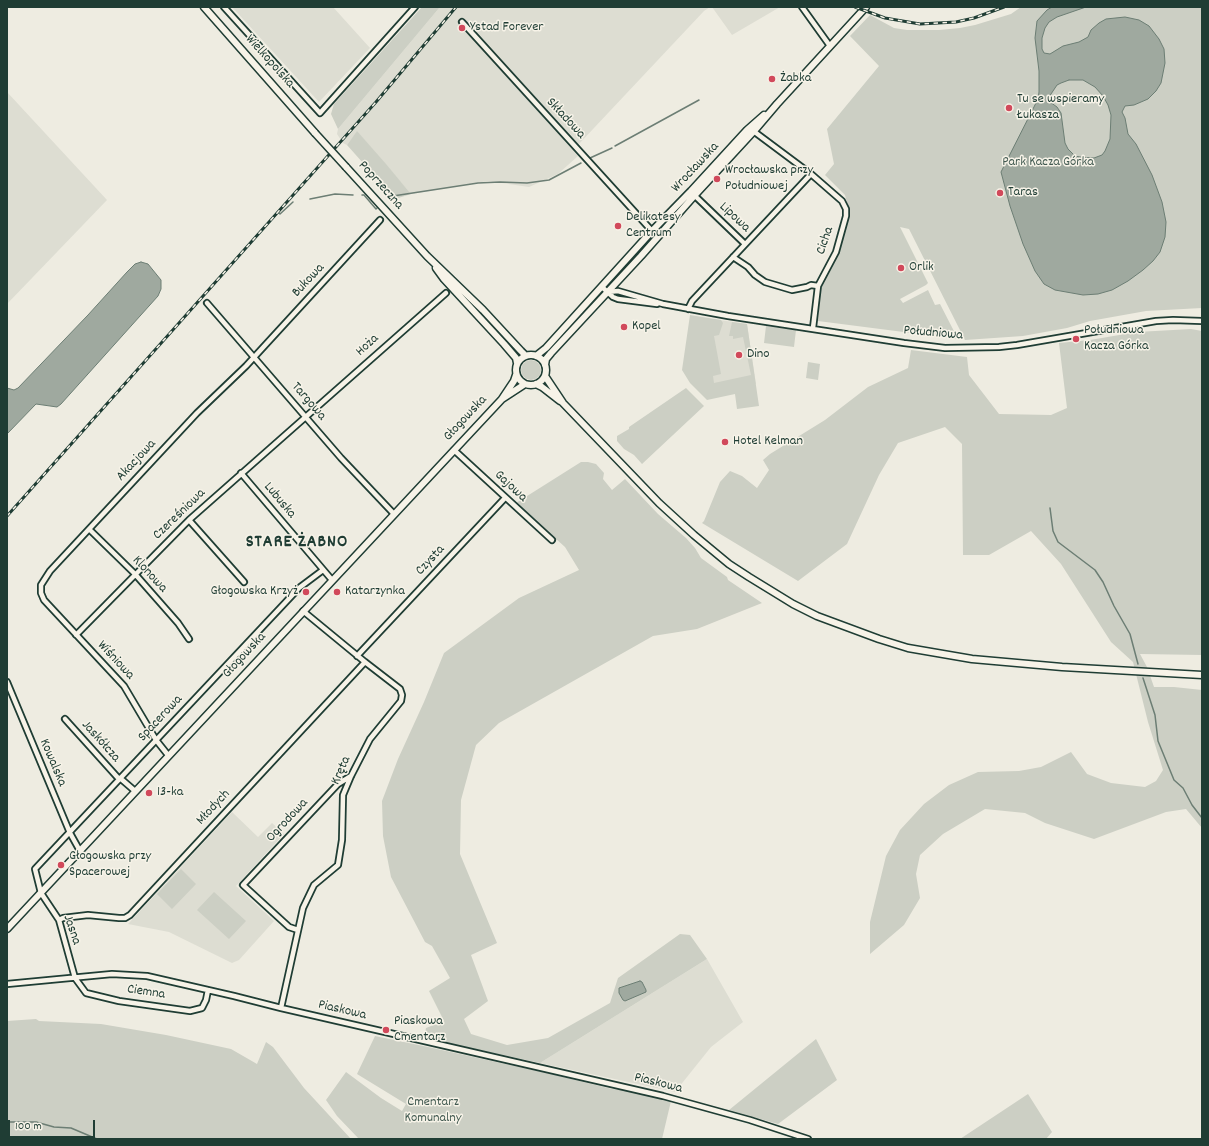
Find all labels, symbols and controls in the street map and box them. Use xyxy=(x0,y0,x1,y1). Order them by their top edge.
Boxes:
place label: Ystad Forever xyxy=(470,20,544,36)
marker: Ystad Forever xyxy=(457,23,467,33)
street label: Wielkopolska xyxy=(241,32,297,92)
place label: Żabka xyxy=(780,71,811,87)
marker: Żabka xyxy=(767,74,777,84)
place label: Tu se wspieramy Łukasza xyxy=(1017,92,1104,124)
street label: Składowa xyxy=(542,95,588,143)
marker: Tu se wspieramy Łukasza xyxy=(1004,103,1014,113)
street label: Wrocławska xyxy=(669,139,723,197)
park label: Park Kacza Górka xyxy=(1002,155,1094,171)
street label: Poprzeczna xyxy=(354,158,406,214)
place label: Wrocławska przy Południowej xyxy=(725,163,813,196)
marker: Wrocławska przy Południowej xyxy=(712,174,722,184)
place label: Taras xyxy=(1008,185,1038,201)
marker: Taras xyxy=(995,188,1005,198)
street label: Lipowa xyxy=(715,199,753,237)
place label: Delikatesy Centrum xyxy=(626,210,680,242)
marker: Delikatesy Centrum xyxy=(613,221,623,231)
street label: Cicha xyxy=(813,225,839,257)
place label: Orlik xyxy=(909,260,934,276)
street label: Bukowa xyxy=(289,261,329,301)
marker: Orlik xyxy=(896,263,906,273)
place label: Kopel xyxy=(632,319,661,335)
marker: Kopel xyxy=(619,322,629,332)
street label: Południowa xyxy=(903,323,963,345)
place label: Południowa Kacza Górka xyxy=(1084,323,1149,356)
street label: Hoża xyxy=(353,331,383,361)
marker: Południowa Kacza Górka xyxy=(1071,334,1081,344)
place label: Dino xyxy=(747,347,769,363)
marker: Dino xyxy=(734,350,744,360)
street label: Targowa xyxy=(287,379,329,425)
street label: Głogowska xyxy=(441,393,491,445)
place label: Hotel Kelman xyxy=(733,434,803,450)
street label: Akacjowa xyxy=(113,437,161,485)
marker: Hotel Kelman xyxy=(720,437,730,447)
street label: Gajowa xyxy=(490,468,530,506)
street label: Lubuska xyxy=(259,479,299,523)
street label: Czereśniowa xyxy=(150,486,210,544)
district label: STARE ŻABNO xyxy=(246,533,348,555)
street label: Czysta xyxy=(413,542,449,580)
street label: Klonowa xyxy=(128,553,170,597)
place label: Głogowska Krzyż xyxy=(210,584,298,600)
place label: Katarzynka xyxy=(345,584,405,600)
marker: Głogowska Krzyż xyxy=(301,587,311,597)
marker: Katarzynka xyxy=(332,587,342,597)
street label: Głogowska xyxy=(220,630,270,682)
street label: Wiśniowa xyxy=(93,638,137,684)
street label: Spacerowa xyxy=(135,692,187,746)
street label: Jaskółcza xyxy=(77,718,123,766)
street label: Kowalska xyxy=(35,737,69,789)
street label: Kręta xyxy=(328,754,356,788)
place label: 13-ka xyxy=(157,785,183,801)
street label: Młodych xyxy=(193,787,235,829)
marker: 13-ka xyxy=(144,788,154,798)
street label: Ogrodowa xyxy=(263,796,313,846)
place label: Głogowska przy Spacerowej xyxy=(69,849,151,882)
marker: Głogowska przy Spacerowej xyxy=(56,860,66,870)
street label: Jasna xyxy=(58,913,84,947)
street label: Ciemna xyxy=(126,982,166,1004)
street label: Piaskowa xyxy=(316,997,368,1025)
place label: Piaskowa Cmentarz xyxy=(394,1014,445,1046)
marker: Piaskowa Cmentarz xyxy=(381,1025,391,1035)
street label: Piaskowa xyxy=(632,1070,684,1098)
park label: Cmentarz Komunalny xyxy=(405,1095,461,1128)
scale bar xyxy=(10,1112,97,1138)
text: 100 m xyxy=(15,1118,42,1135)

